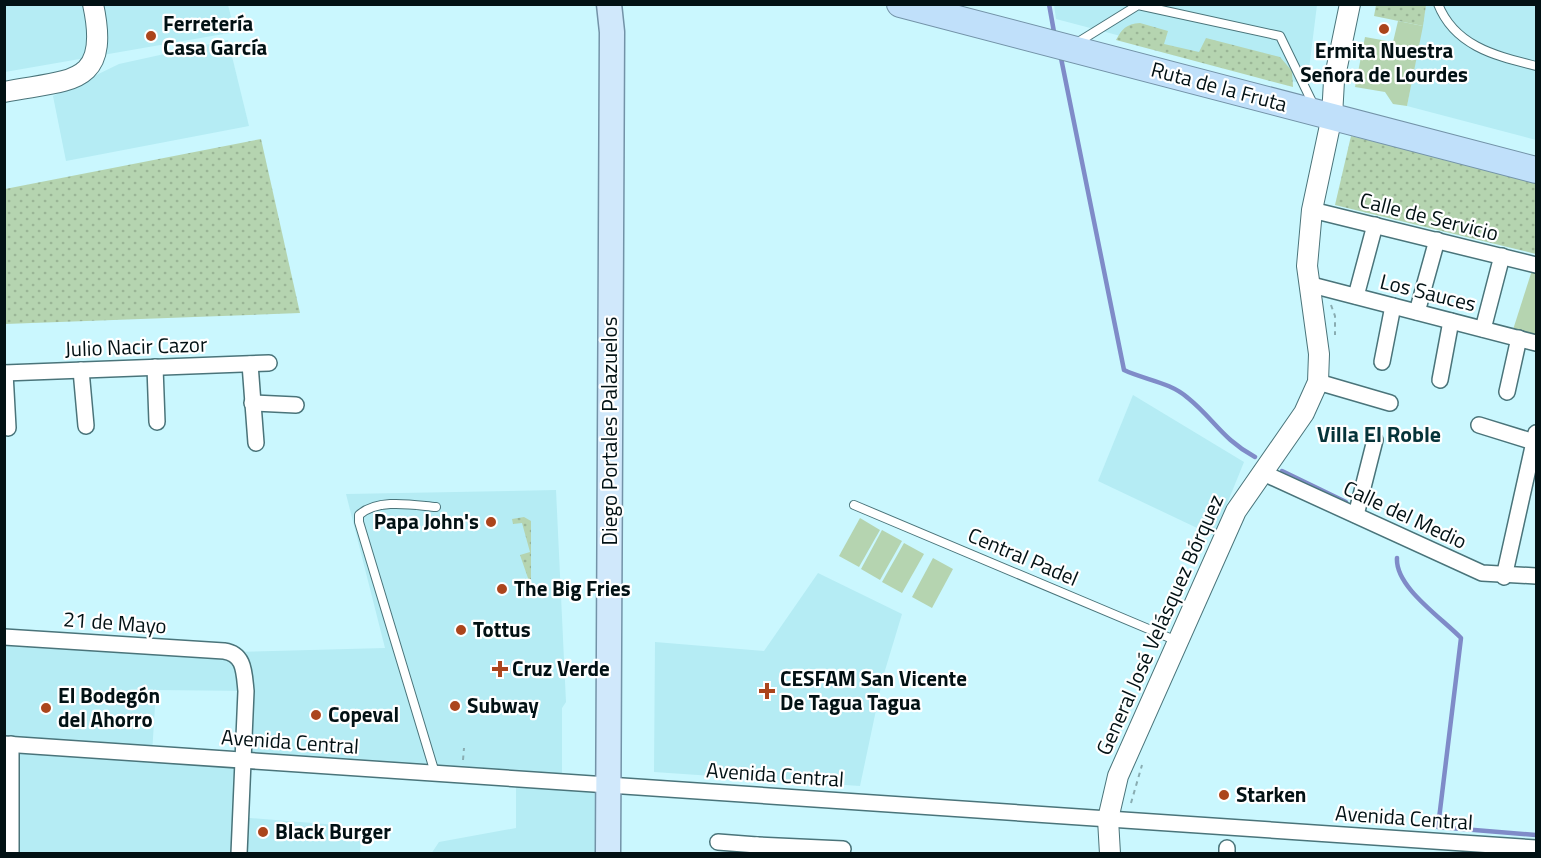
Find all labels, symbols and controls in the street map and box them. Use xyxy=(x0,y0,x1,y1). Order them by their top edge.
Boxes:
place label: Ferretería Casa García xyxy=(163,7,268,63)
marker: Ermita Nuestra Señora de Lourdes xyxy=(1377,22,1391,36)
marker: Ferretería Casa García xyxy=(144,29,158,43)
place label: Ermita Nuestra Señora de Lourdes xyxy=(1300,34,1468,90)
street label: Ruta de la Fruta xyxy=(1148,52,1291,120)
street label: Calle de Servicio xyxy=(1356,183,1502,249)
street label: Los Sauces xyxy=(1377,265,1480,319)
street label: Diego Portales Palazuelos xyxy=(593,317,625,545)
street label: Julio Nacir Cazor xyxy=(64,328,208,364)
district label: Villa El Roble xyxy=(1317,417,1441,451)
street label: Calle del Medio xyxy=(1338,471,1472,557)
street label: General José Velásquez Bórquez xyxy=(1087,489,1231,760)
place label: Papa John's xyxy=(374,505,479,537)
marker: Papa John's xyxy=(484,515,498,529)
street label: Central Padel xyxy=(963,518,1084,594)
place label: The Big Fries xyxy=(514,572,631,604)
marker: The Big Fries xyxy=(495,582,509,596)
street label: 21 de Mayo xyxy=(62,602,168,642)
place label: Tottus xyxy=(473,613,531,645)
marker: Tottus xyxy=(454,623,468,637)
place label: Cruz Verde xyxy=(512,652,610,684)
marker: Cruz Verde xyxy=(493,662,507,676)
place label: CESFAM San Vicente De Tagua Tagua xyxy=(780,662,967,718)
place label: El Bodegón del Ahorro xyxy=(58,679,160,735)
marker: CESFAM San Vicente De Tagua Tagua xyxy=(758,682,776,700)
place label: Subway xyxy=(467,689,539,721)
place label: Copeval xyxy=(328,698,399,730)
marker: Subway xyxy=(448,699,462,713)
marker: El Bodegón del Ahorro xyxy=(39,701,53,715)
marker: Copeval xyxy=(309,708,323,722)
street label: Avenida Central xyxy=(220,720,360,762)
street label: Avenida Central xyxy=(705,753,845,795)
place label: Starken xyxy=(1236,778,1306,810)
marker: Starken xyxy=(1217,788,1231,802)
street label: Avenida Central xyxy=(1334,796,1474,838)
place label: Black Burger xyxy=(275,815,391,847)
marker: Black Burger xyxy=(256,825,270,839)

